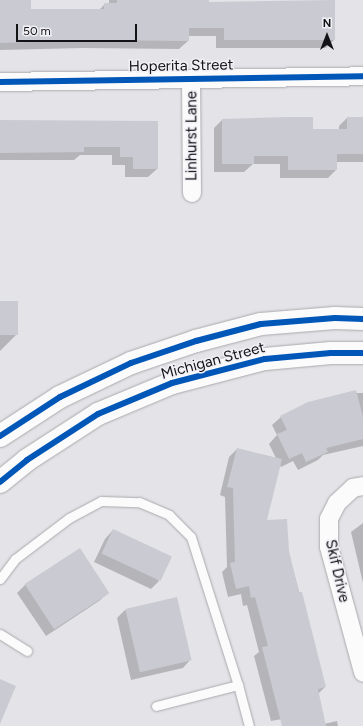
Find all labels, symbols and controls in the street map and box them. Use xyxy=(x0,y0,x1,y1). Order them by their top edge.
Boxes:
scale bar xyxy=(18,16,139,42)
north arrow xyxy=(307,16,347,56)
text: N xyxy=(323,17,331,30)
text: 50 m xyxy=(23,24,51,38)
street label: Hoperita Street xyxy=(129,56,233,76)
street label: Linhurst Lane xyxy=(183,91,201,181)
street label: Michigan Street xyxy=(159,339,267,383)
street label: Skif Drive xyxy=(321,538,353,604)

